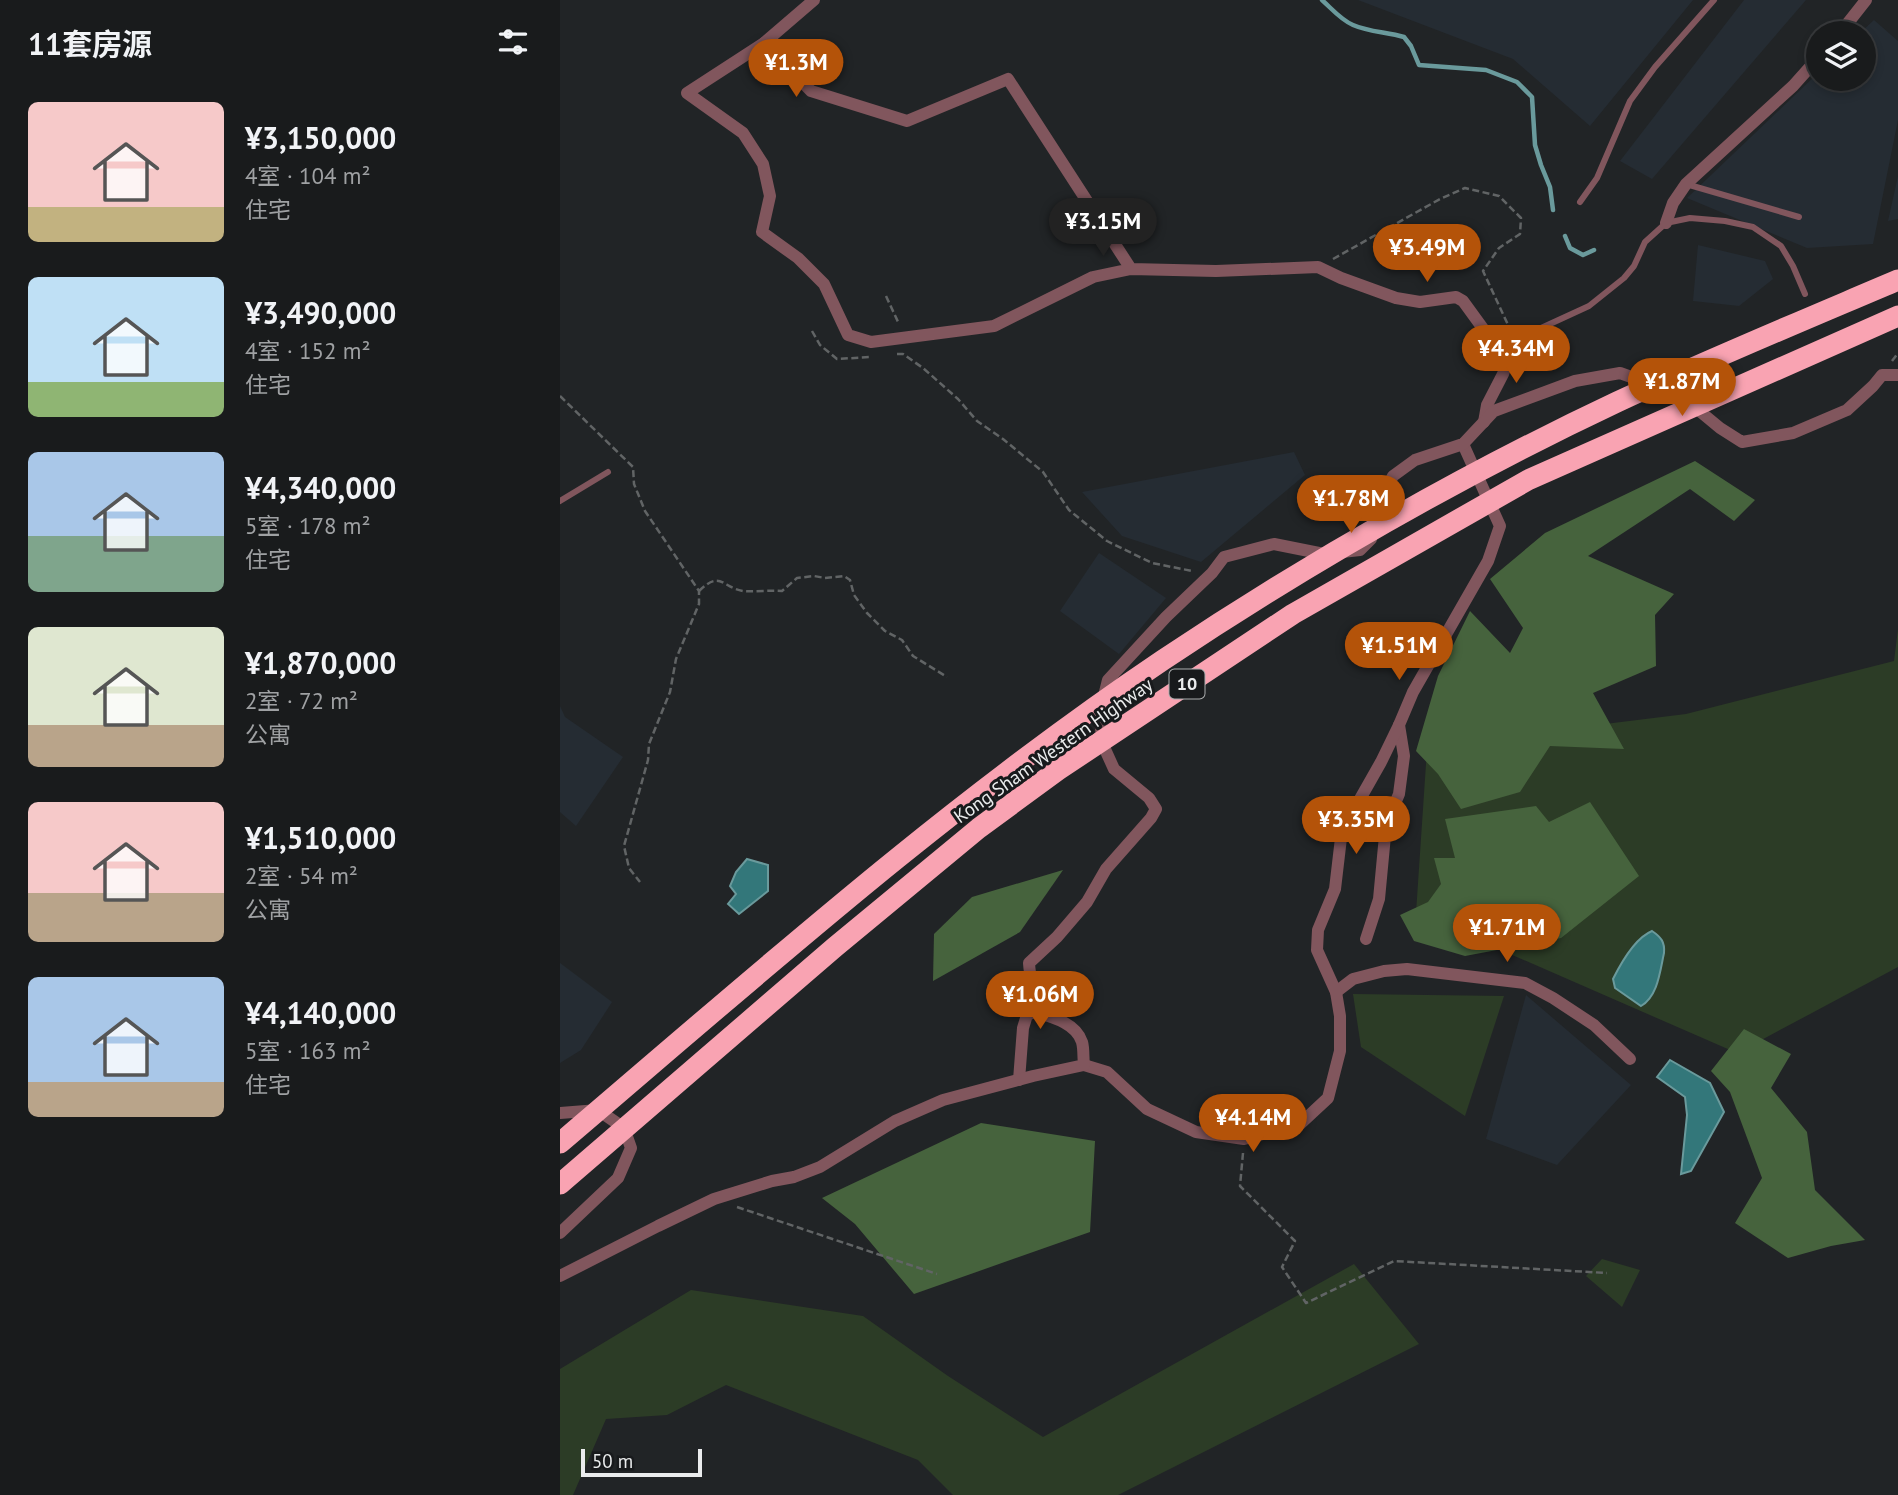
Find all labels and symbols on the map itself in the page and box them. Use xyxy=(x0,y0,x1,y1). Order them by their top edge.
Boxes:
pin: ¥1.3M xyxy=(747,40,845,99)
pin: ¥3.15M xyxy=(1046,198,1160,258)
pin: ¥3.49M xyxy=(1370,224,1484,284)
pin: ¥4.34M xyxy=(1459,326,1573,385)
pin: ¥1.87M xyxy=(1625,358,1739,418)
pin: ¥1.78M xyxy=(1294,476,1408,535)
pin: ¥1.51M xyxy=(1342,622,1456,682)
road number: 10 xyxy=(1170,670,1204,698)
street label: Kong Sham Western Highway xyxy=(949,672,1157,828)
pin: ¥3.35M xyxy=(1299,796,1413,856)
pin: ¥1.71M xyxy=(1450,904,1564,964)
pin: ¥1.06M xyxy=(983,972,1097,1031)
pin: ¥4.14M xyxy=(1196,1094,1310,1154)
scale bar xyxy=(581,1446,702,1478)

